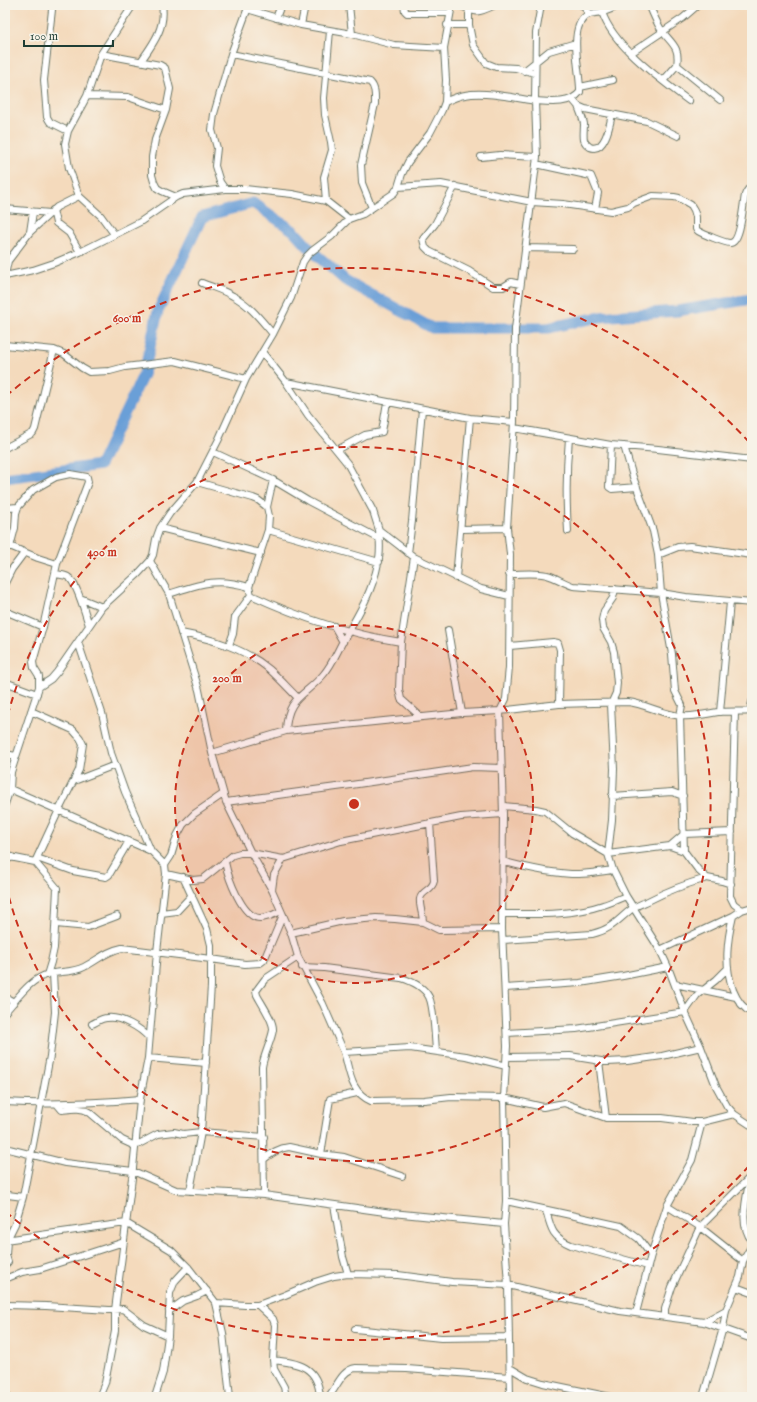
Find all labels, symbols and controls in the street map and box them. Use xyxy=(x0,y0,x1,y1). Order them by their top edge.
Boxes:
scale bar xyxy=(24,22,113,48)
text: 100 m xyxy=(30,29,58,44)
text: 600 m xyxy=(113,311,142,326)
text: 400 m xyxy=(87,545,118,560)
text: 200 m xyxy=(212,671,242,686)
centre of rings xyxy=(347,797,361,811)

